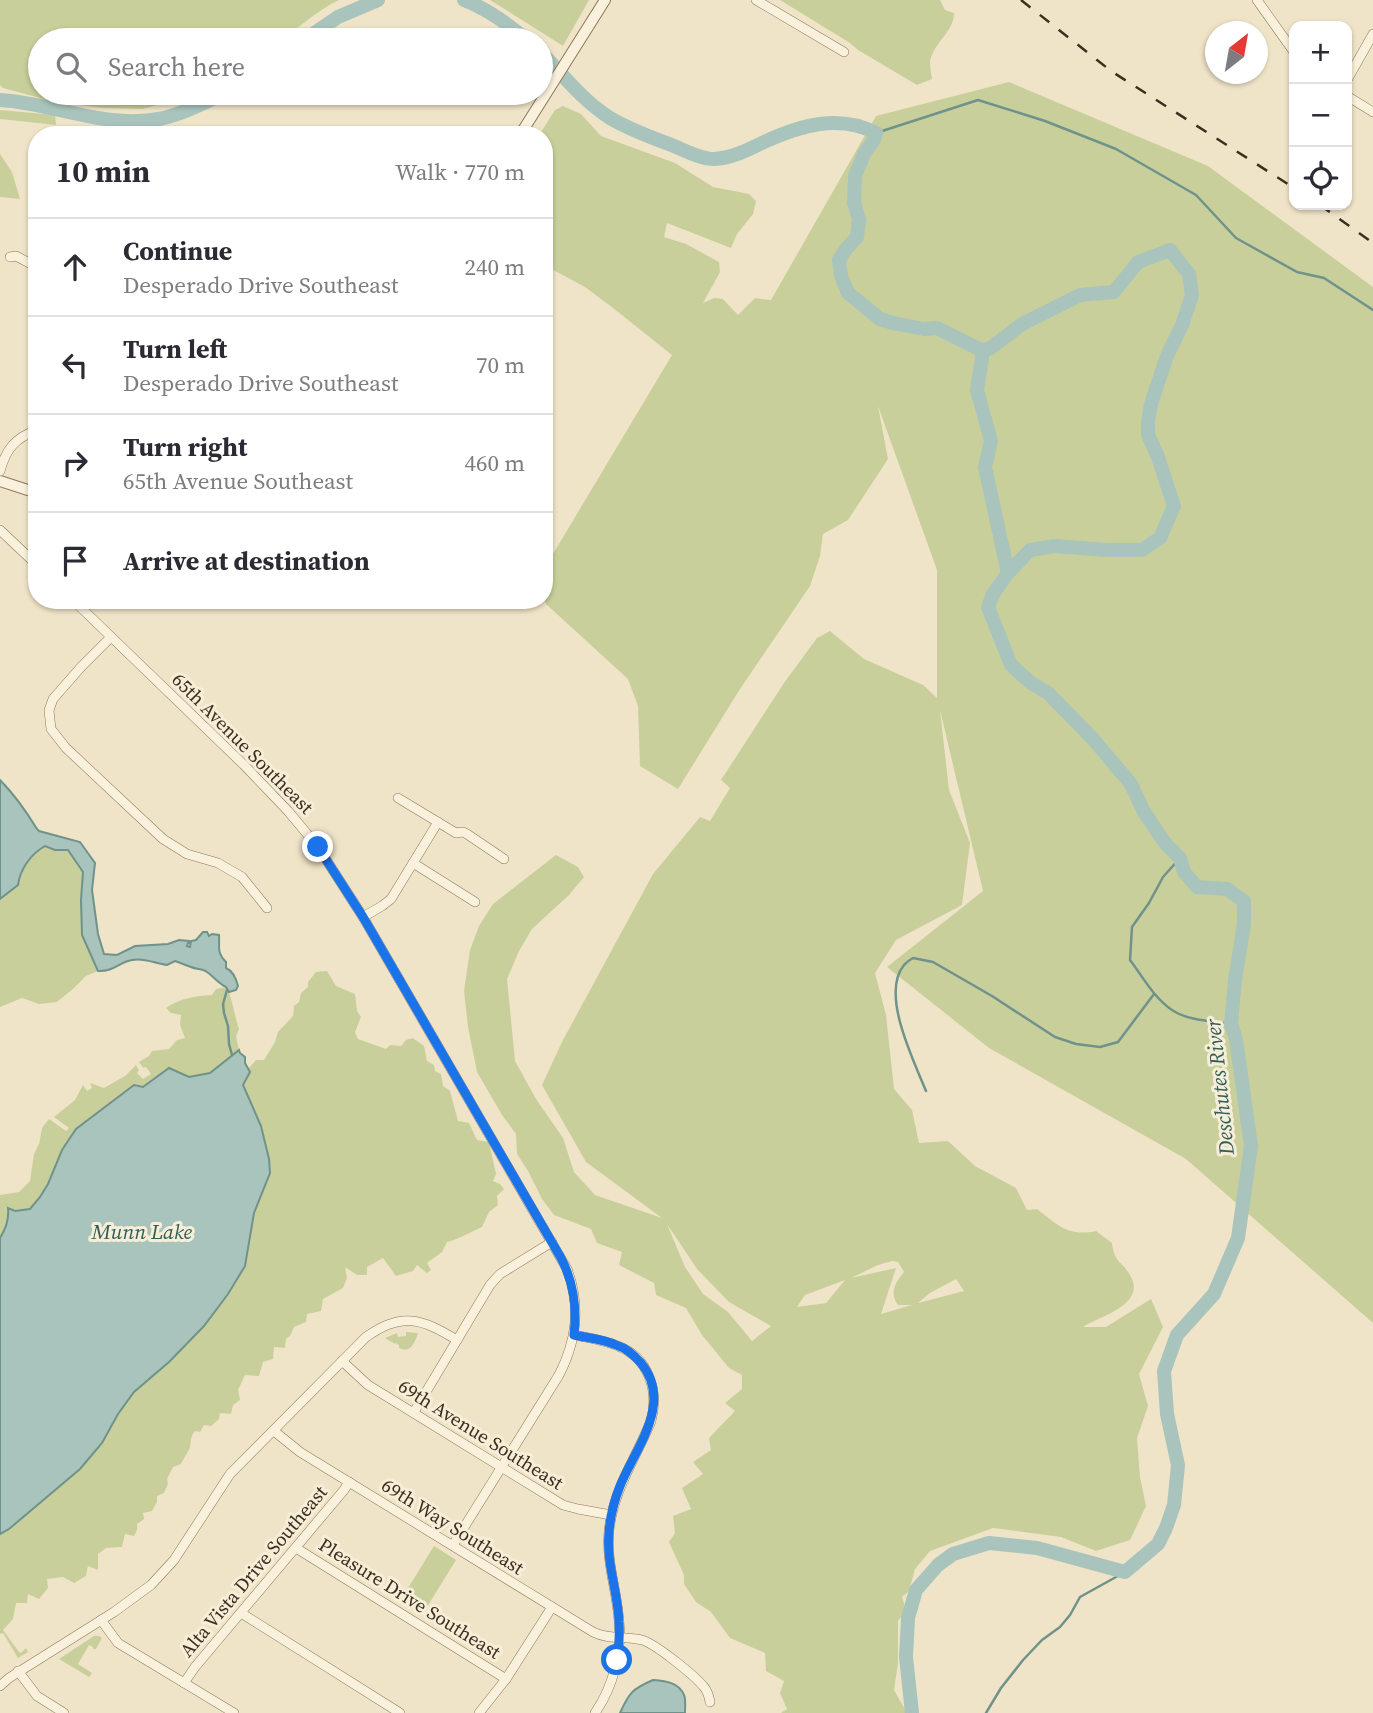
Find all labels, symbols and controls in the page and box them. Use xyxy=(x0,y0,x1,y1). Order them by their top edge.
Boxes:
north arrow xyxy=(1205,21,1268,84)
map controls xyxy=(1289,21,1352,210)
button: + xyxy=(1289,21,1352,84)
search box xyxy=(28,28,553,105)
icon: search xyxy=(52,48,90,86)
text: Search here xyxy=(108,49,245,85)
button: − xyxy=(1289,84,1352,147)
button: locate xyxy=(1289,147,1352,210)
text: 10 min xyxy=(56,151,150,192)
text: Walk · 770 m xyxy=(395,156,525,188)
text: Continue xyxy=(123,233,232,269)
icon: ahead xyxy=(56,248,94,286)
text: 240 m xyxy=(464,251,525,283)
text: Desperado Drive Southeast xyxy=(123,269,399,301)
text: Turn left xyxy=(123,331,227,367)
icon: left xyxy=(56,346,94,384)
text: 70 m xyxy=(476,349,525,381)
text: Desperado Drive Southeast xyxy=(123,367,399,399)
text: Turn right xyxy=(123,429,247,465)
icon: right xyxy=(56,444,94,482)
text: 460 m xyxy=(464,447,525,479)
text: 65th Avenue Southeast xyxy=(123,465,353,497)
icon: arrive xyxy=(56,542,94,580)
text: Arrive at destination xyxy=(123,543,370,579)
street label: 65th Avenue Southeast xyxy=(167,667,320,820)
route end xyxy=(302,831,333,862)
water label: Deschutes River xyxy=(1198,1017,1241,1158)
water label: Munn Lake xyxy=(91,1217,193,1246)
street label: 69th Avenue Southeast xyxy=(394,1373,569,1496)
street label: 69th Way Southeast xyxy=(377,1472,530,1581)
street label: Alta Vista Drive Southeast xyxy=(173,1479,333,1662)
street label: Pleasure Drive Southeast xyxy=(314,1531,507,1665)
route start xyxy=(601,1644,632,1675)

